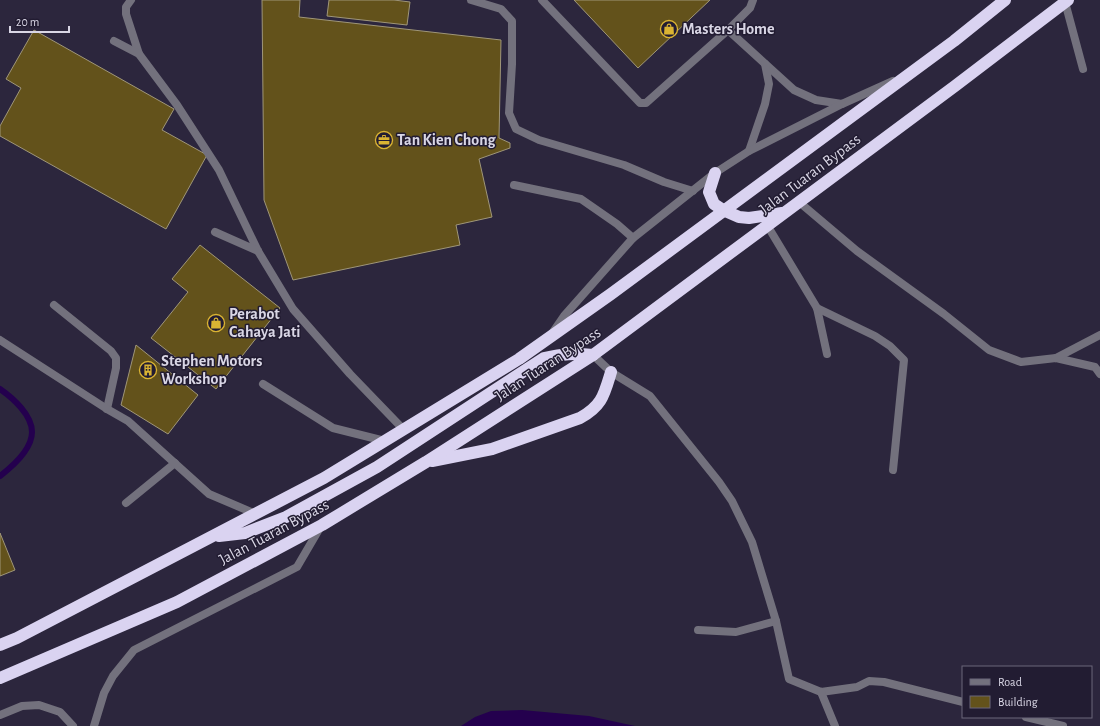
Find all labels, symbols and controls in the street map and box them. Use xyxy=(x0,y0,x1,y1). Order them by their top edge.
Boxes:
scale bar xyxy=(10,8,69,34)
text: 20 m xyxy=(16,16,39,28)
shop icon: Masters Home xyxy=(659,19,679,39)
place label: Masters Home xyxy=(682,21,775,37)
office icon: Tan Kien Chong xyxy=(374,130,394,150)
street label: Jalan Tuaran Bypass xyxy=(756,131,864,218)
place label: Tan Kien Chong xyxy=(397,132,497,148)
place label: Perabot Cahaya Jati xyxy=(229,306,301,341)
shop icon: Perabot Cahaya Jati xyxy=(206,313,226,333)
street label: Jalan Tuaran Bypass xyxy=(492,324,604,405)
place label: Stephen Motors Workshop xyxy=(161,353,262,387)
building icon: Stephen Motors Workshop xyxy=(138,360,158,380)
street label: Jalan Tuaran Bypass xyxy=(216,496,332,569)
legend xyxy=(962,666,1092,718)
text: Road xyxy=(998,676,1022,688)
text: Building xyxy=(998,696,1038,708)

